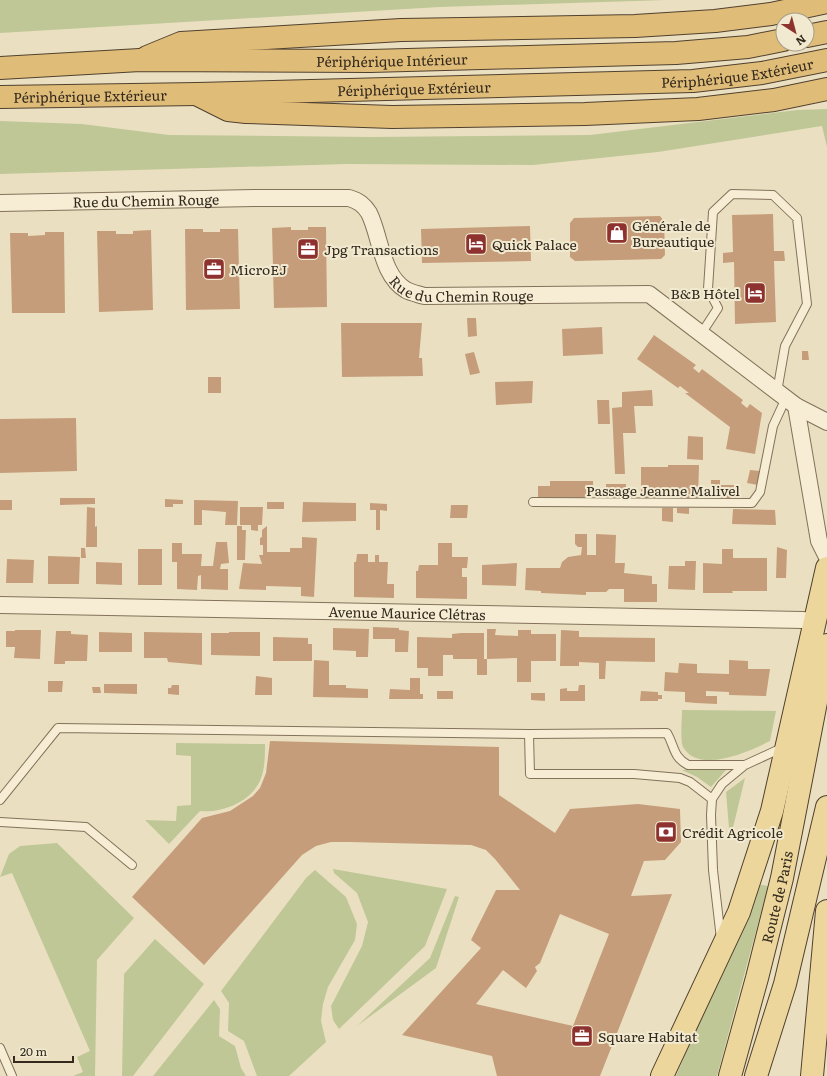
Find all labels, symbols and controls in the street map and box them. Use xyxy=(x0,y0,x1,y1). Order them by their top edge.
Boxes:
north arrow xyxy=(775,12,815,52)
text: N xyxy=(793,32,810,50)
street label: Périphérique Intérieur xyxy=(316,48,468,71)
street label: Périphérique Extérieur xyxy=(661,53,815,92)
street label: Périphérique Extérieur xyxy=(337,76,491,100)
street label: Périphérique Extérieur xyxy=(13,84,167,107)
street label: Rue du Chemin Rouge xyxy=(73,189,219,212)
place label: Générale de Bureautique xyxy=(632,215,714,251)
shop icon: Générale de Bureautique xyxy=(604,220,630,246)
hotel icon: Quick Palace xyxy=(463,231,489,257)
place label: Quick Palace xyxy=(492,234,577,254)
office icon: Jpg Transactions xyxy=(295,236,321,262)
place label: Jpg Transactions xyxy=(324,239,438,259)
office icon: MicroEJ xyxy=(201,256,227,282)
place label: MicroEJ xyxy=(230,259,287,279)
street label: Rue du Chemin Rouge xyxy=(385,271,533,306)
hotel icon: B&B Hôtel xyxy=(742,280,768,306)
place label: B&B Hôtel xyxy=(670,283,740,303)
street label: Passage Jeanne Malivel xyxy=(586,480,740,500)
street label: Avenue Maurice Clétras xyxy=(328,601,486,624)
bank icon: Crédit Agricole xyxy=(653,819,679,845)
place label: Crédit Agricole xyxy=(682,822,783,842)
street label: Route de Paris xyxy=(756,849,797,945)
office icon: Square Habitat xyxy=(569,1023,595,1049)
place label: Square Habitat xyxy=(598,1026,698,1046)
scale bar xyxy=(14,1038,73,1064)
text: 20 m xyxy=(20,1042,47,1060)

